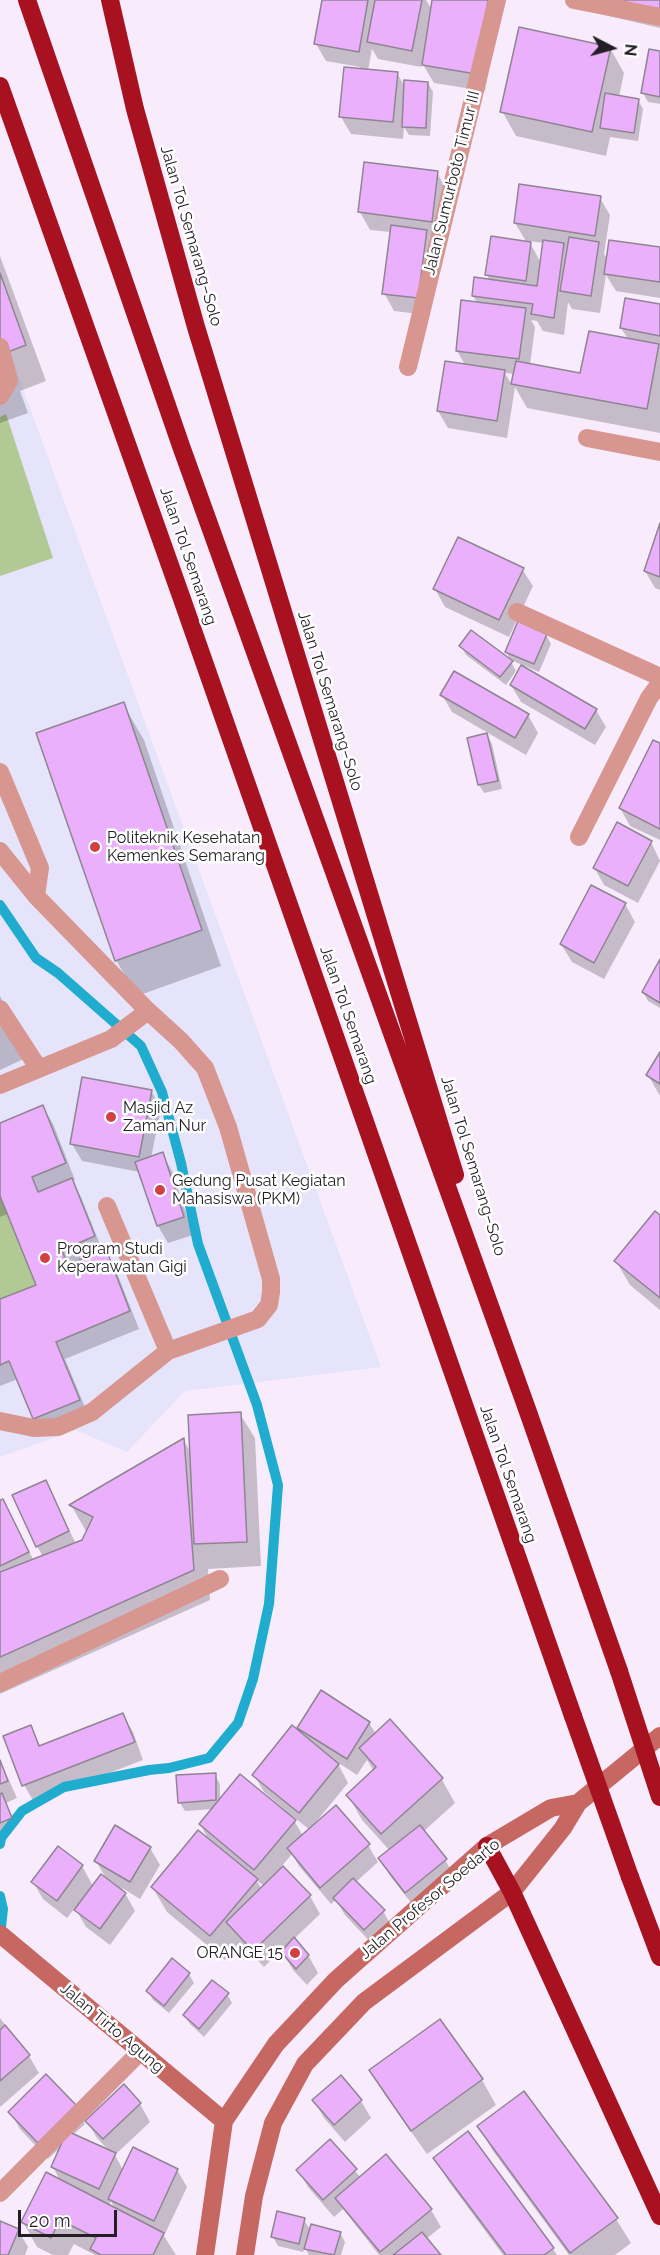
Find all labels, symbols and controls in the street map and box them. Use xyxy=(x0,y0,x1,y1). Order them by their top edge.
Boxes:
north arrow xyxy=(582,18,642,78)
text: N xyxy=(620,43,640,57)
street label: Jalan Sumurboto Timur III xyxy=(420,89,484,277)
street label: Jalan Tol Semarang–Solo xyxy=(156,143,226,329)
street label: Jalan Tol Semarang xyxy=(155,484,221,628)
street label: Jalan Tol Semarang–Solo xyxy=(293,609,367,793)
place label: Politeknik Kesehatan Kemenkes Semarang xyxy=(107,828,265,866)
marker: Politeknik Kesehatan Kemenkes Semarang xyxy=(88,840,102,854)
street label: Jalan Tol Semarang xyxy=(315,943,381,1087)
street label: Jalan Tol Semarang–Solo xyxy=(436,1074,510,1258)
place label: Masjid Az Zaman Nur xyxy=(123,1098,206,1136)
marker: Masjid Az Zaman Nur xyxy=(104,1110,118,1124)
place label: Gedung Pusat Kegiatan Mahasiswa (PKM) xyxy=(172,1171,346,1209)
marker: Gedung Pusat Kegiatan Mahasiswa (PKM) xyxy=(153,1183,167,1197)
place label: Program Studi Keperawatan Gigi xyxy=(57,1239,187,1277)
marker: Program Studi Keperawatan Gigi xyxy=(38,1251,52,1265)
street label: Jalan Tol Semarang xyxy=(475,1402,541,1546)
street label: Jalan Profesor Soedarto xyxy=(356,1835,504,1963)
place label: ORANGE 15 xyxy=(197,1943,283,1963)
marker: ORANGE 15 xyxy=(288,1946,302,1960)
street label: Jalan Tirto Agung xyxy=(56,1979,168,2077)
scale bar xyxy=(21,2198,120,2236)
text: 20 m xyxy=(29,2210,71,2231)

